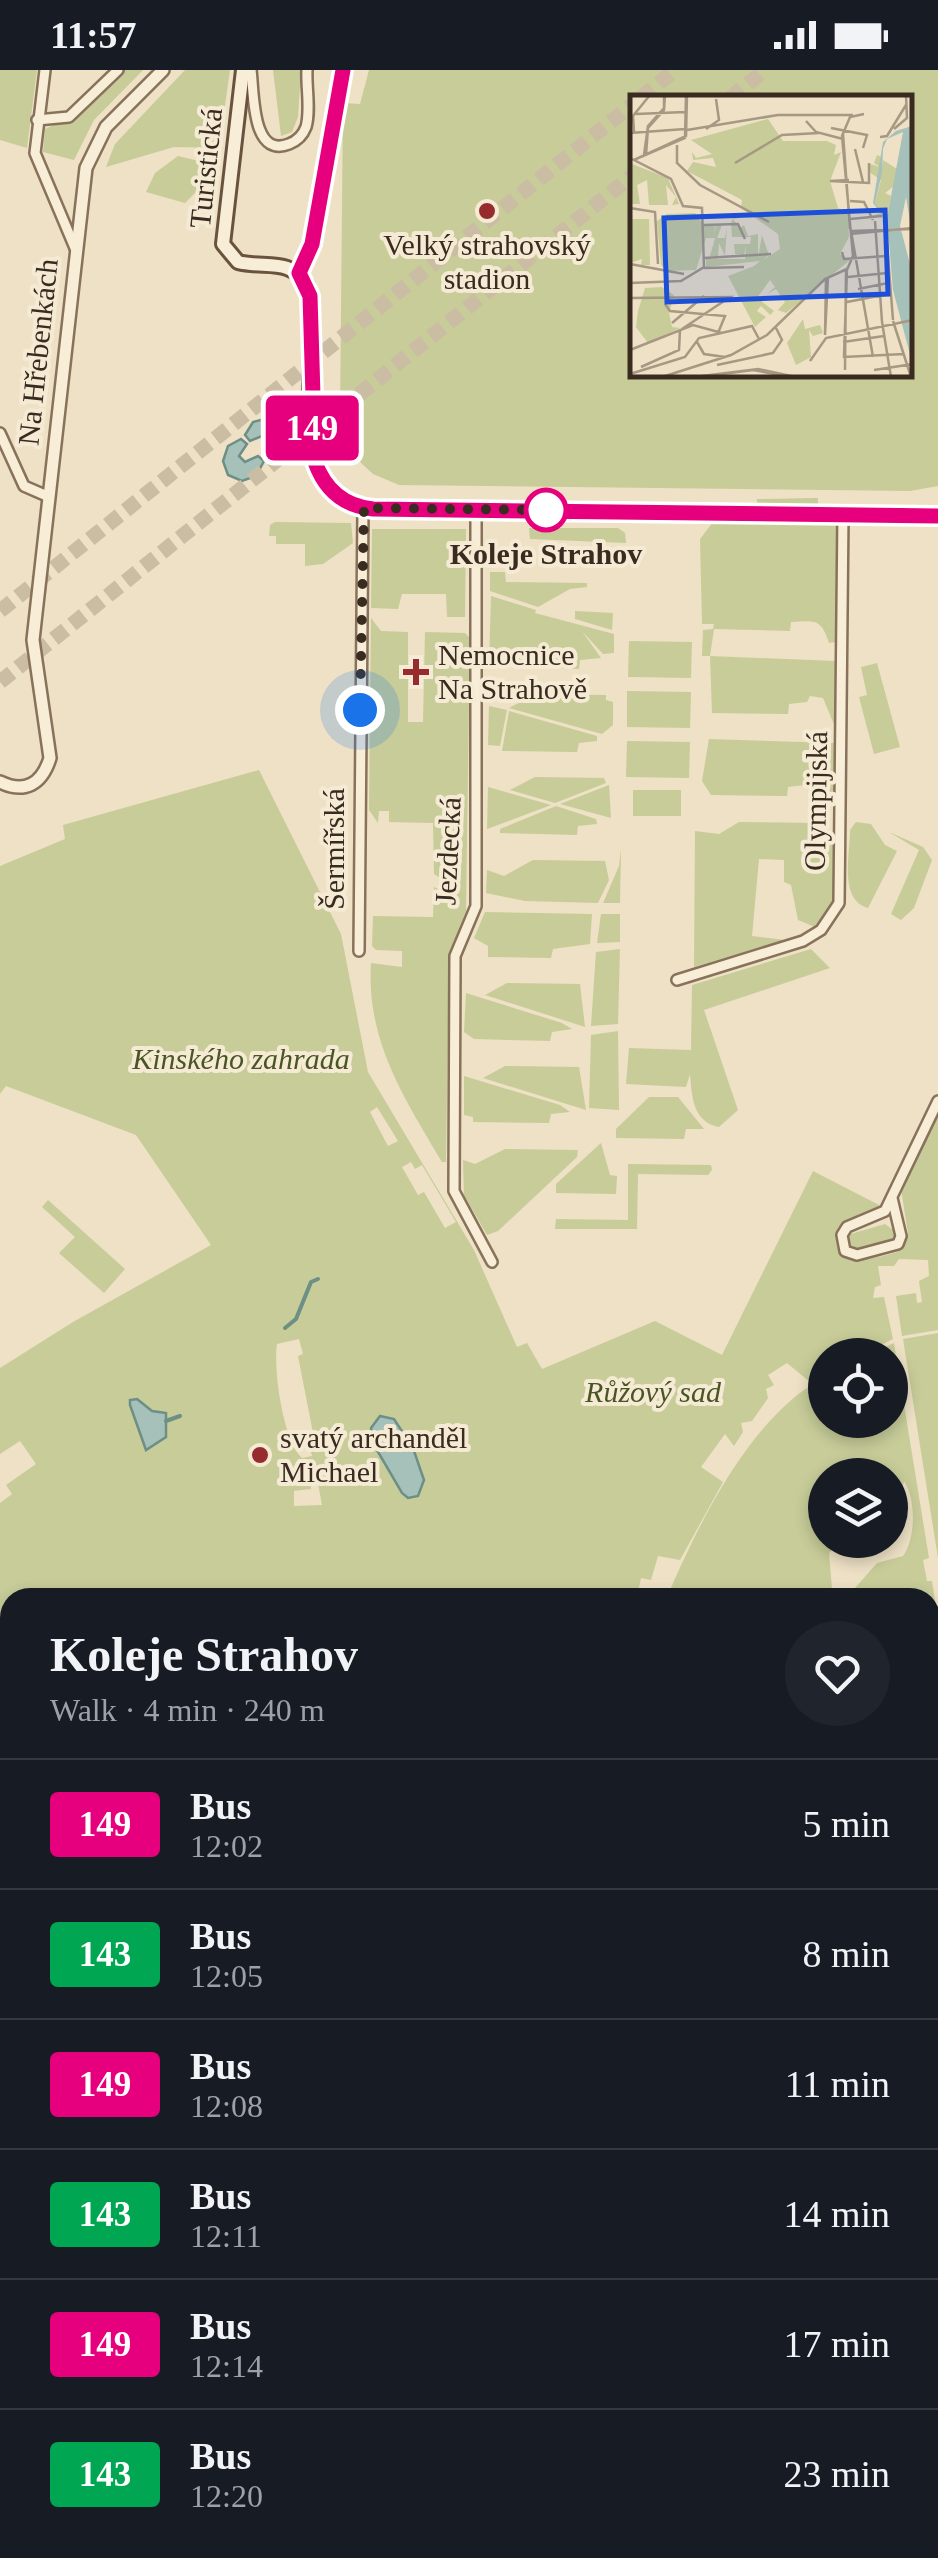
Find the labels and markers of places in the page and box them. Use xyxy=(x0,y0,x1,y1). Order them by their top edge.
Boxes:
marker: Velký strahovský stadion xyxy=(476,200,498,222)
place label: Velký strahovský stadion xyxy=(383,228,591,295)
marker: Koleje Strahov xyxy=(525,489,567,531)
place label: Koleje Strahov xyxy=(450,537,642,570)
place label: Nemocnice Na Strahově xyxy=(438,638,587,705)
marker: Nemocnice Na Strahově xyxy=(403,659,429,685)
place label: svatý archanděl Michael xyxy=(280,1421,467,1488)
marker: svatý archanděl Michael xyxy=(249,1444,271,1466)

